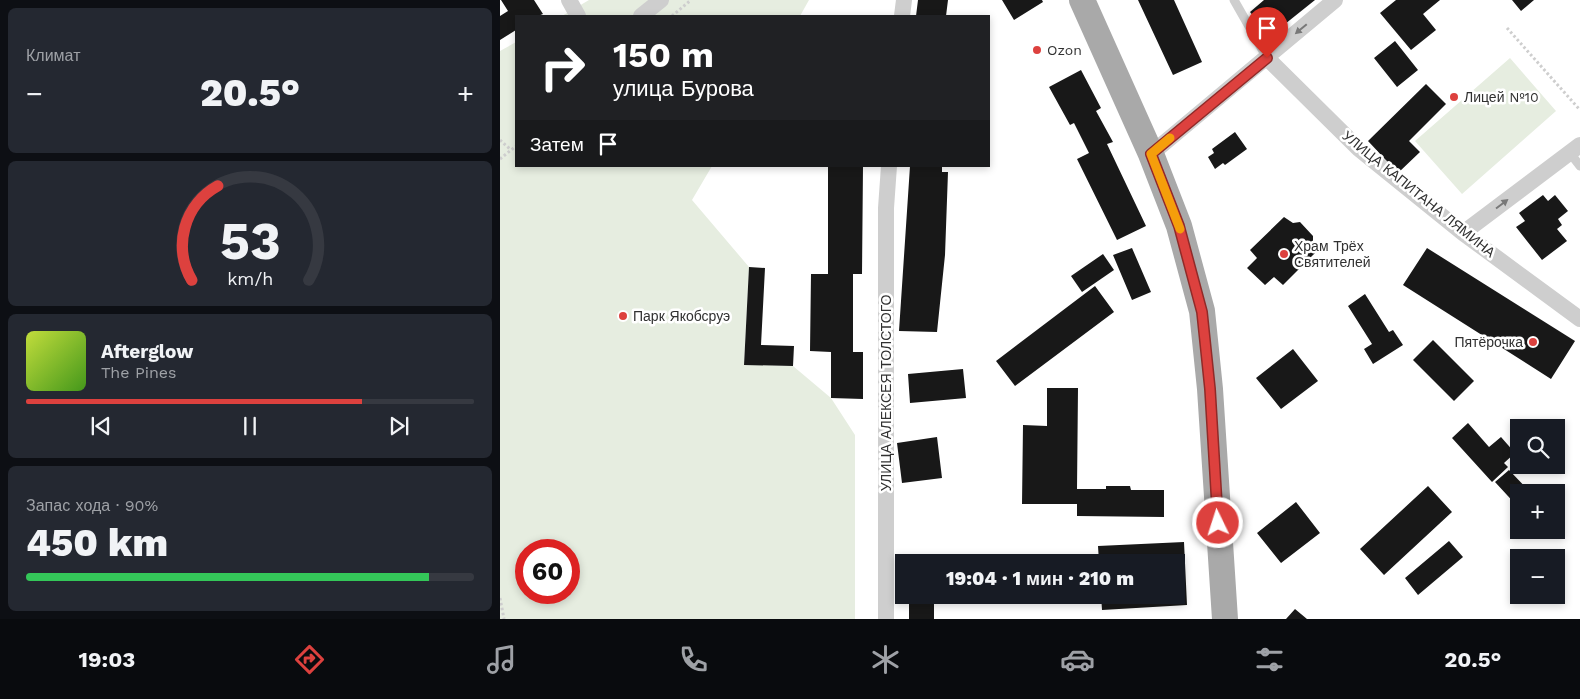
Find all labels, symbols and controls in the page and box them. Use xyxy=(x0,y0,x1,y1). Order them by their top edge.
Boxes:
pin xyxy=(1246,7,1288,58)
icon: arrive xyxy=(1253,14,1281,42)
one-way arrow xyxy=(1295,23,1307,34)
text: 150 m xyxy=(613,34,714,76)
icon: right xyxy=(530,35,595,100)
place label: Ozon xyxy=(1047,42,1082,58)
marker: Ozon xyxy=(1031,44,1043,56)
text: Климат xyxy=(26,46,80,65)
text: 20.5° xyxy=(200,71,300,115)
text: улица Бурова xyxy=(613,76,754,101)
text: − xyxy=(26,77,43,110)
text: + xyxy=(457,77,474,110)
place label: Лицей №10 xyxy=(1464,89,1539,105)
marker: Лицей №10 xyxy=(1448,91,1460,103)
street label: УЛИЦА КАПИТАНА ЛЯМИНА xyxy=(1339,127,1499,261)
icon: arrive xyxy=(594,130,622,158)
text: Затем xyxy=(530,133,584,156)
one-way arrow xyxy=(1495,198,1508,209)
text: 53 xyxy=(219,211,281,272)
place label: Храм Трёх Святителей xyxy=(1294,238,1371,270)
marker: Храм Трёх Святителей xyxy=(1278,248,1290,260)
text: km/h xyxy=(227,268,273,289)
street label: УЛИЦА АЛЕКСЕЯ ТОЛСТОГО xyxy=(878,295,894,491)
place label: Парк Якобсруэ xyxy=(633,308,730,324)
marker: Парк Якобсруэ xyxy=(617,310,629,322)
place label: Пятёрочка xyxy=(1454,334,1523,350)
marker: Пятёрочка xyxy=(1527,336,1539,348)
text: Afterglow xyxy=(101,340,193,363)
text: The Pines xyxy=(101,363,177,382)
icon: previous xyxy=(87,412,115,440)
icon: pause xyxy=(236,412,264,440)
icon: next xyxy=(385,412,413,440)
map controls xyxy=(1510,419,1565,604)
button: search xyxy=(1510,419,1565,474)
button: + xyxy=(1510,484,1565,539)
text: Запас хода · 90% xyxy=(26,496,158,515)
position arrow xyxy=(1191,496,1243,548)
text: 450 km xyxy=(26,521,168,565)
speed limit sign: 60 xyxy=(515,539,580,604)
button: − xyxy=(1510,549,1565,604)
text: 19:04 · 1 мин · 210 m xyxy=(946,567,1134,590)
icon: directions xyxy=(292,642,327,677)
icon: music xyxy=(484,642,519,677)
icon: phone xyxy=(676,642,711,677)
icon: climate xyxy=(868,642,903,677)
icon: car xyxy=(1060,642,1095,677)
icon: filters xyxy=(1252,642,1287,677)
text: 19:03 xyxy=(79,647,135,672)
text: 20.5° xyxy=(1444,647,1501,672)

